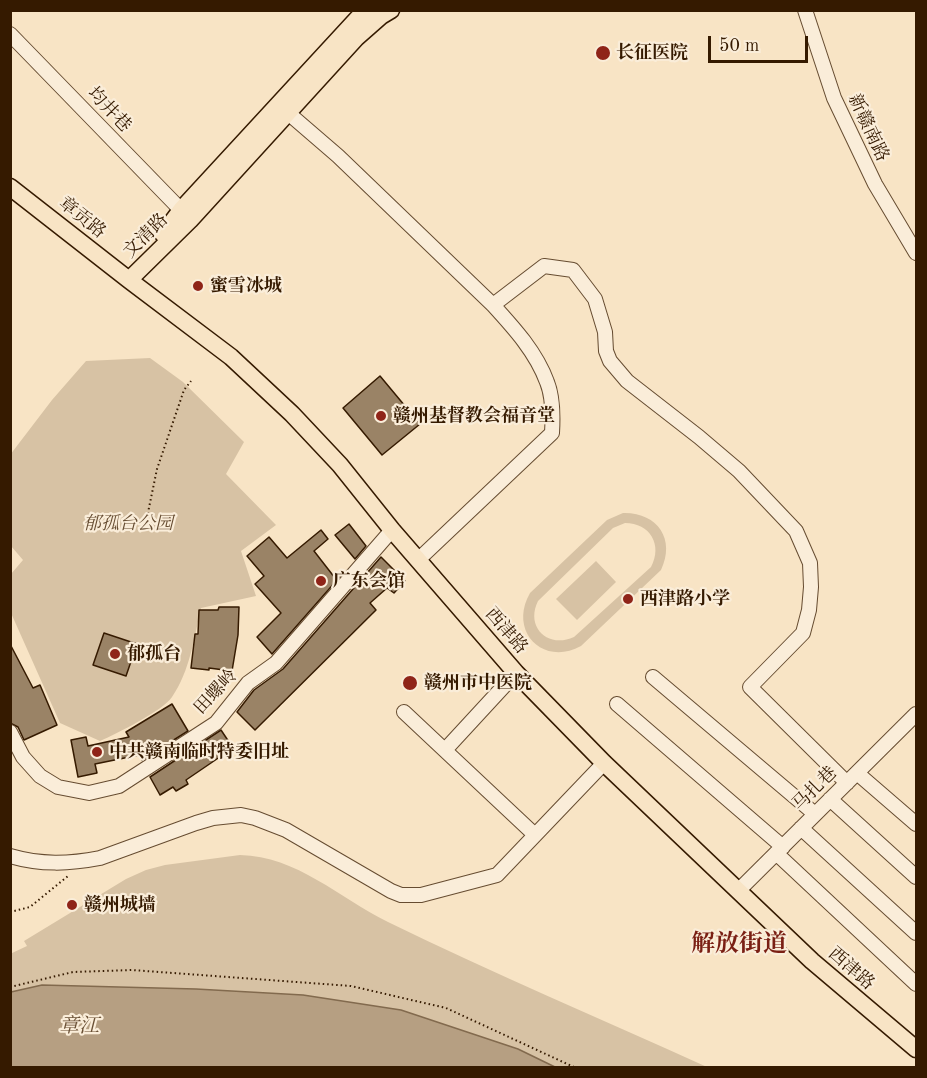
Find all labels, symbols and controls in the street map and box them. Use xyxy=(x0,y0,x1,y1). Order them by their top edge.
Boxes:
scale bar xyxy=(711,24,812,62)
text: 50 m xyxy=(719,37,759,55)
place label: 长征医院 xyxy=(616,42,688,64)
marker: 长征医院 xyxy=(594,44,612,62)
street label: 均井巷 xyxy=(82,83,136,137)
street label: 新赣南路 xyxy=(843,91,893,165)
street label: 章贡路 xyxy=(54,193,110,243)
street label: 文清路 xyxy=(119,209,173,263)
place label: 蜜雪冰城 xyxy=(210,275,282,297)
marker: 蜜雪冰城 xyxy=(191,279,205,293)
place label: 赣州基督教会福音堂 xyxy=(393,405,555,427)
marker: 赣州基督教会福音堂 xyxy=(374,409,388,423)
park label: 郁孤台公园 xyxy=(83,513,173,535)
place label: 广东会馆 xyxy=(333,570,405,592)
marker: 广东会馆 xyxy=(314,574,328,588)
place label: 西津路小学 xyxy=(640,588,730,610)
marker: 西津路小学 xyxy=(621,592,635,606)
street label: 西津路 xyxy=(480,604,532,658)
place label: 郁孤台 xyxy=(127,643,181,665)
marker: 郁孤台 xyxy=(108,647,122,661)
street label: 田螺岭 xyxy=(190,665,242,719)
place label: 赣州市中医院 xyxy=(424,672,532,694)
marker: 赣州市中医院 xyxy=(401,674,419,692)
place label: 中共赣南临时特委旧址 xyxy=(109,741,289,763)
marker: 中共赣南临时特委旧址 xyxy=(90,745,104,759)
street label: 马扎巷 xyxy=(788,762,842,816)
place label: 赣州城墙 xyxy=(84,894,156,916)
marker: 赣州城墙 xyxy=(65,898,79,912)
district label: 解放街道 xyxy=(691,931,787,959)
street label: 西津路 xyxy=(824,943,878,995)
water label: 章江 xyxy=(59,1015,99,1039)

